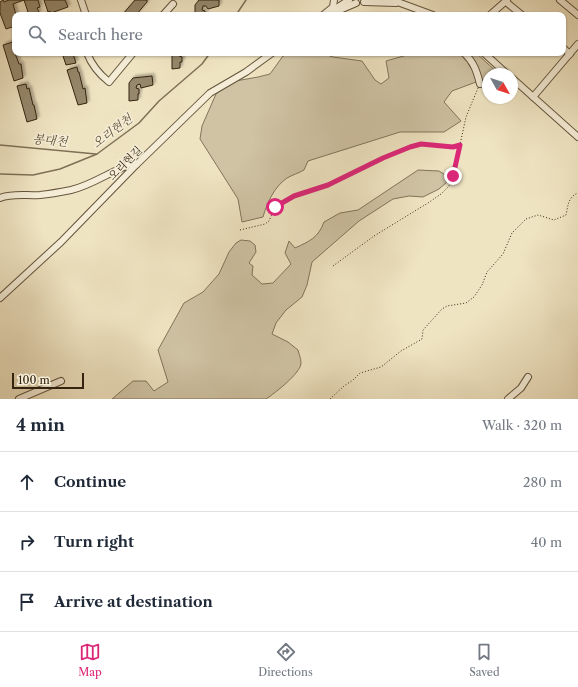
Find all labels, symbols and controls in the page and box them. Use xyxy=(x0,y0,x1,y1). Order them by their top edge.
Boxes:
search box xyxy=(12,12,566,56)
icon: search xyxy=(26,23,48,45)
text: Search here xyxy=(58,25,143,44)
north arrow xyxy=(482,68,518,104)
water label: 오리현천 xyxy=(89,110,136,151)
water label: 봉대천 xyxy=(32,131,69,149)
street label: 오리현길 xyxy=(105,143,145,183)
route end xyxy=(444,167,462,185)
route start xyxy=(266,198,284,216)
scale bar xyxy=(12,371,84,390)
text: 100 m xyxy=(18,373,50,387)
text: 4 min xyxy=(16,415,65,435)
text: Walk · 320 m xyxy=(482,417,562,433)
icon: ahead xyxy=(16,471,38,493)
text: Continue xyxy=(54,472,126,491)
text: 280 m xyxy=(523,474,562,490)
icon: right xyxy=(16,531,38,553)
text: Turn right xyxy=(54,532,134,551)
text: 40 m xyxy=(531,534,562,550)
icon: arrive xyxy=(16,591,38,613)
text: Arrive at destination xyxy=(54,592,213,611)
tab: Map xyxy=(78,641,102,679)
tab: Directions xyxy=(258,641,313,679)
tab: Saved xyxy=(469,641,500,679)

